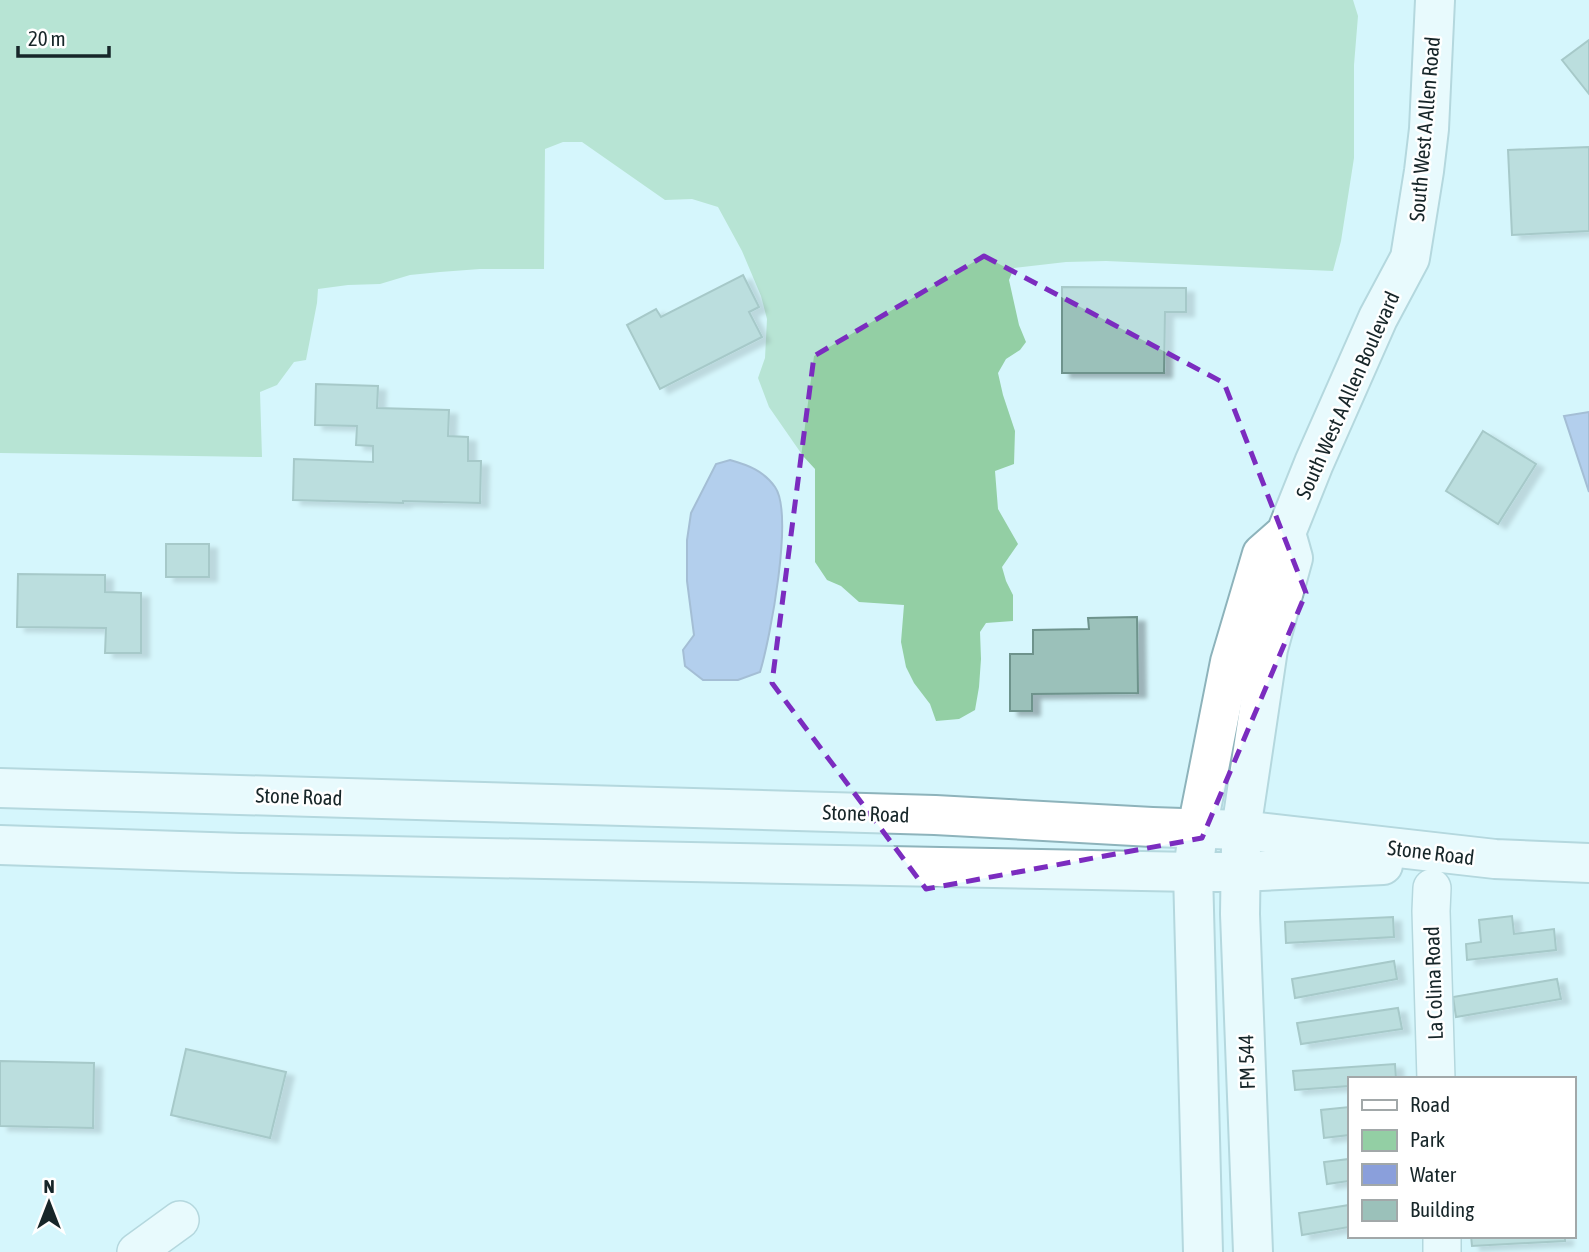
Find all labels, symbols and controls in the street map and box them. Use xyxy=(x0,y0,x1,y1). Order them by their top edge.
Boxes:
scale bar xyxy=(18,14,108,58)
text: 20 m xyxy=(28,26,66,50)
street label: South West A Allen Road xyxy=(1404,36,1444,222)
street label: South West A Allen Boulevard xyxy=(1290,288,1404,502)
street label: Stone Road xyxy=(255,782,343,810)
street label: Stone Road xyxy=(822,799,910,827)
street label: Stone Road xyxy=(1386,835,1476,869)
street label: La Colina Road xyxy=(1419,926,1447,1040)
street label: FM 544 xyxy=(1233,1034,1259,1090)
legend xyxy=(1348,1077,1575,1238)
text: Road xyxy=(1410,1092,1450,1116)
text: Park xyxy=(1410,1127,1445,1151)
text: Water xyxy=(1410,1162,1457,1186)
north arrow xyxy=(14,1168,84,1238)
text: N xyxy=(43,1175,55,1197)
text: Building xyxy=(1410,1197,1474,1221)

